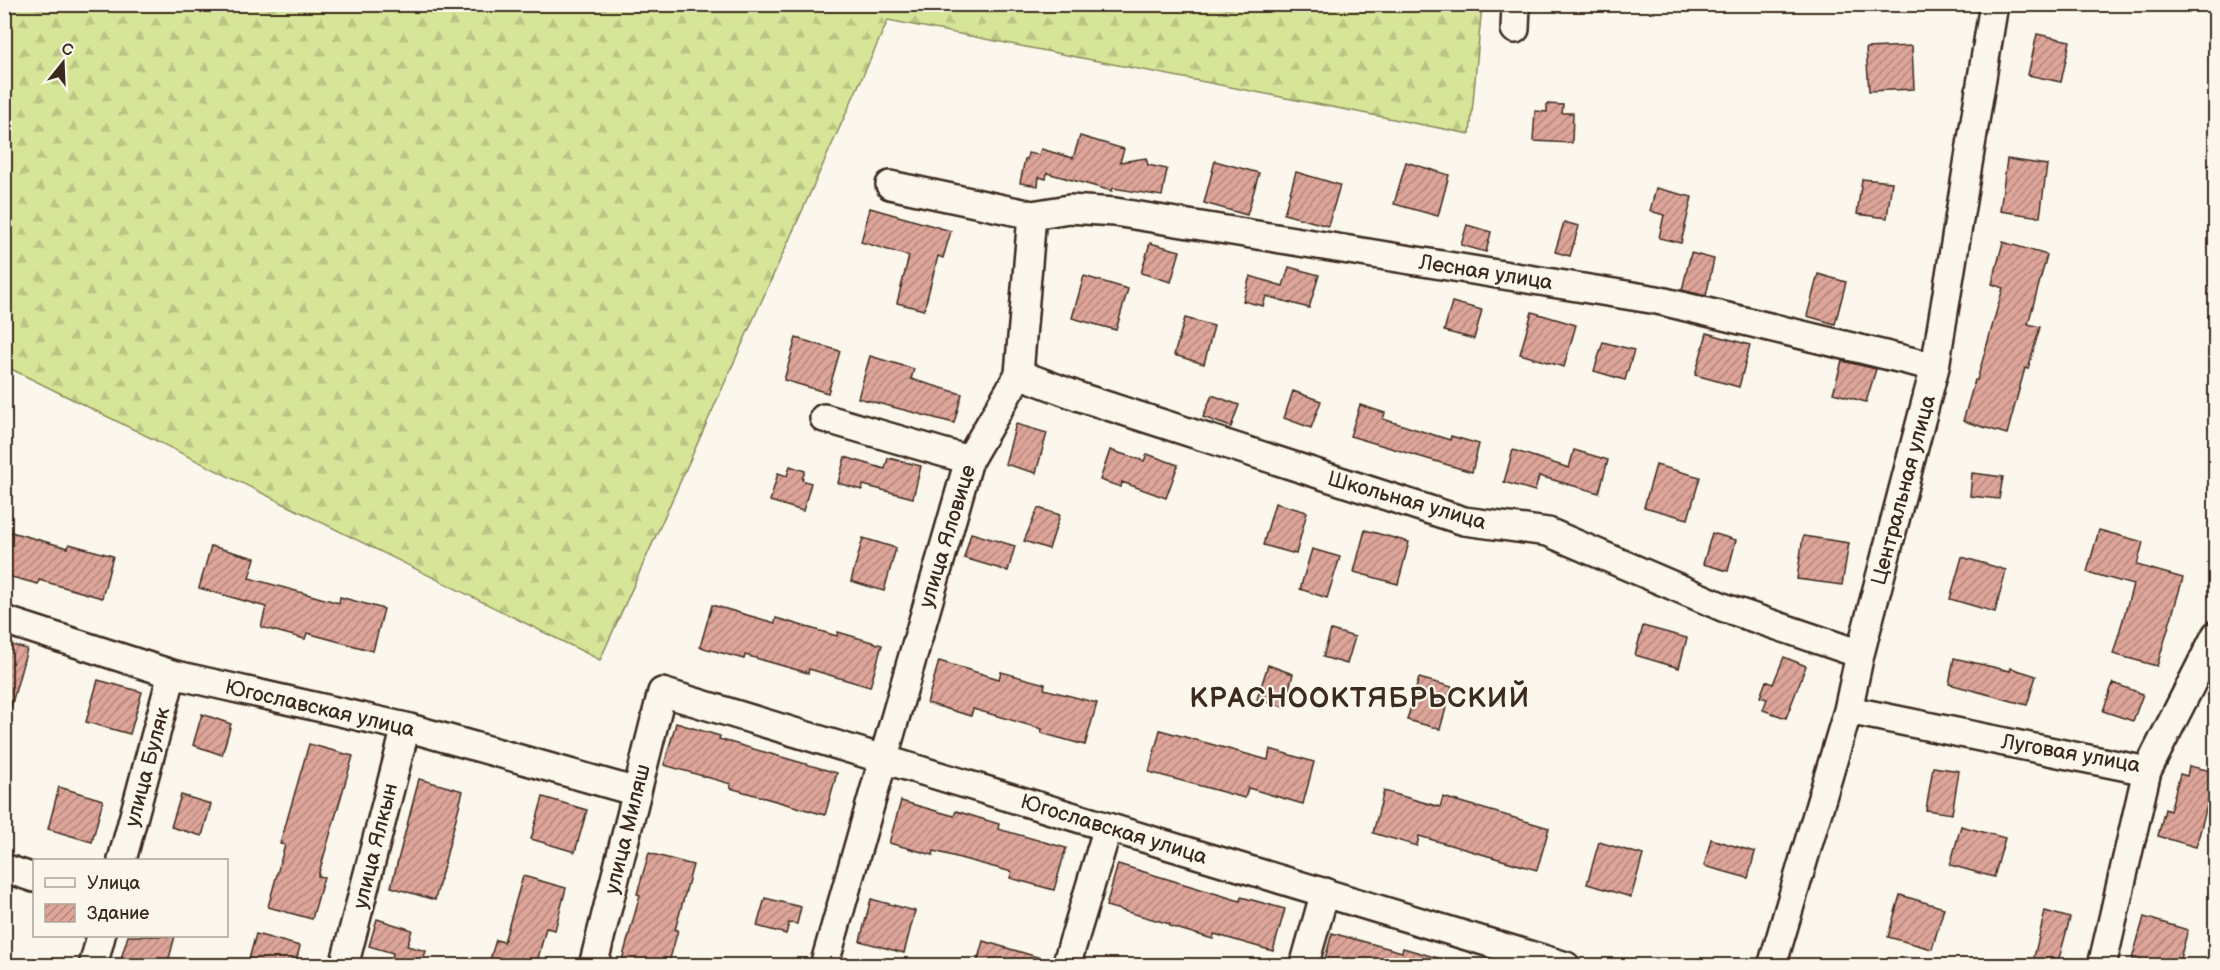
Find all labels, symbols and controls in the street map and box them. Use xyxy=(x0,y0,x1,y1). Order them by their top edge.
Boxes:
north arrow xyxy=(33,33,93,93)
text: С xyxy=(59,39,75,61)
street label: Лесная улица xyxy=(1416,249,1555,295)
street label: Центральная улица xyxy=(1866,392,1941,588)
street label: улица Яловице xyxy=(914,461,981,611)
street label: Школьная улица xyxy=(1325,466,1490,535)
street label: Югославская улица xyxy=(223,675,418,743)
district label: КРАСНООКТЯБРЬСКИЙ xyxy=(1189,679,1531,715)
street label: улица Буляк xyxy=(120,705,175,830)
street label: Луговая улица xyxy=(1999,729,2143,778)
street label: улица Миляш xyxy=(599,762,656,897)
street label: улица Ялкын xyxy=(348,781,403,912)
street label: Югославская улица xyxy=(1018,789,1211,870)
legend xyxy=(33,859,228,937)
text: Улица xyxy=(87,873,141,894)
text: Здание xyxy=(87,903,149,924)

